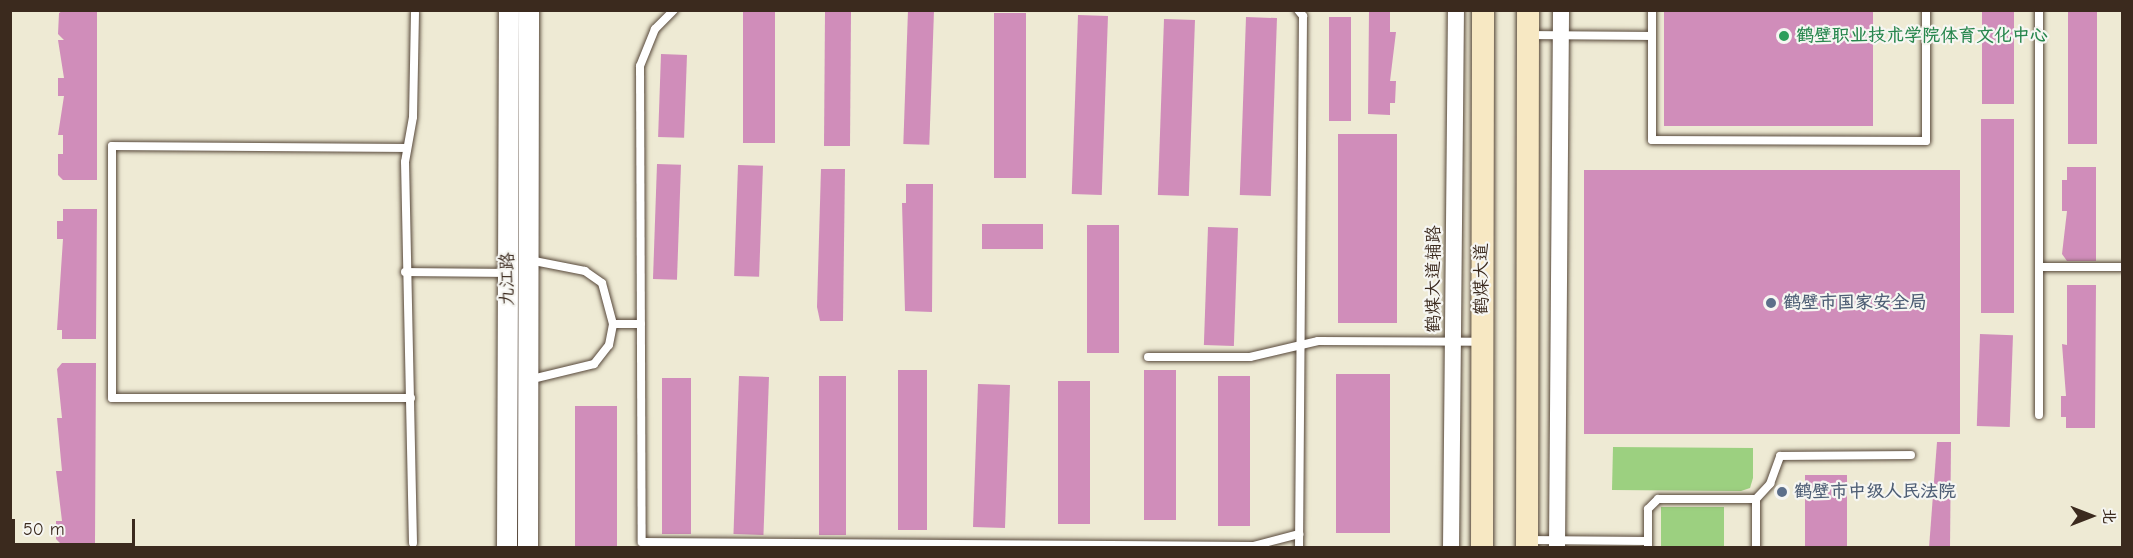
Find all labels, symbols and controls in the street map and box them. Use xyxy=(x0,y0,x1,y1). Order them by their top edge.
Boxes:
place label: 鹤壁职业技术学院体育文化中心 xyxy=(1796,25,2048,47)
marker: 鹤壁职业技术学院体育文化中心 xyxy=(1777,29,1791,43)
street label: 鹤煤大道辅路 xyxy=(1423,225,1445,333)
street label: 鹤煤大道 xyxy=(1471,243,1493,315)
street label: 九江路 xyxy=(497,252,519,306)
place label: 鹤壁市国家安全局 xyxy=(1783,292,1927,314)
marker: 鹤壁市国家安全局 xyxy=(1764,296,1778,310)
place label: 鹤壁市中级人民法院 xyxy=(1794,481,1956,503)
marker: 鹤壁市中级人民法院 xyxy=(1775,485,1789,499)
north arrow xyxy=(2061,486,2121,546)
scale bar xyxy=(15,507,138,545)
text: 北 xyxy=(2100,508,2118,524)
text: 50 m xyxy=(23,519,65,540)

